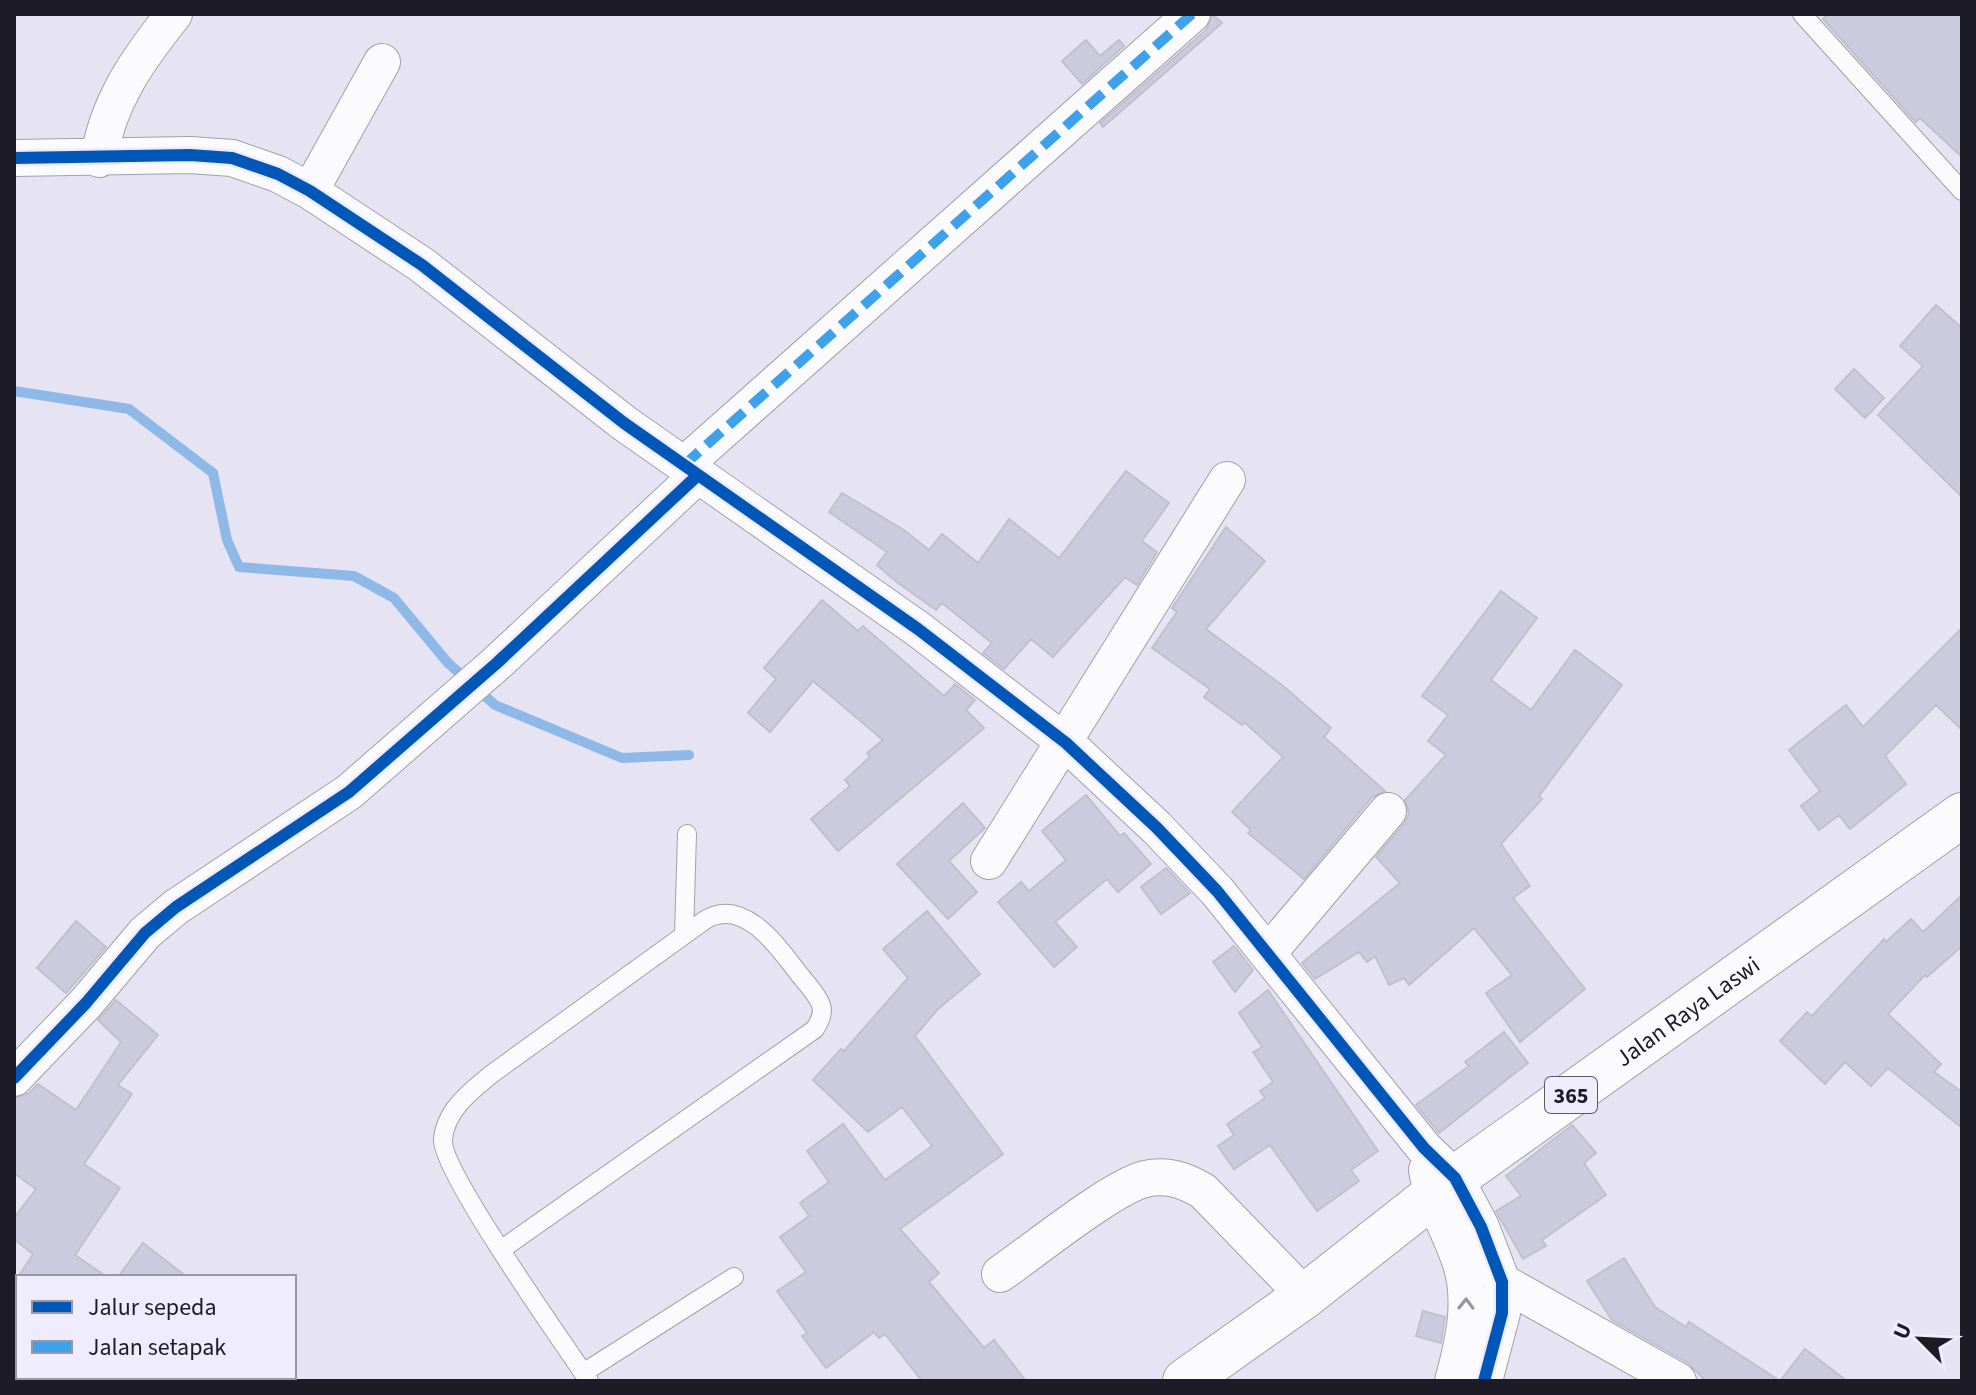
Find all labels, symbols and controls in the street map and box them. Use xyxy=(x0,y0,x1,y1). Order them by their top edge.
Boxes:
street label: Jalan Raya Laswi xyxy=(1609,948,1767,1076)
road number: 365 xyxy=(1545,1077,1597,1113)
legend xyxy=(16,1275,296,1379)
text: Jalur sepeda xyxy=(88,1290,217,1325)
one-way arrow xyxy=(1458,1297,1475,1310)
north arrow xyxy=(1880,1299,1960,1379)
text: U xyxy=(1885,1318,1920,1344)
text: Jalan setapak xyxy=(88,1330,226,1365)

